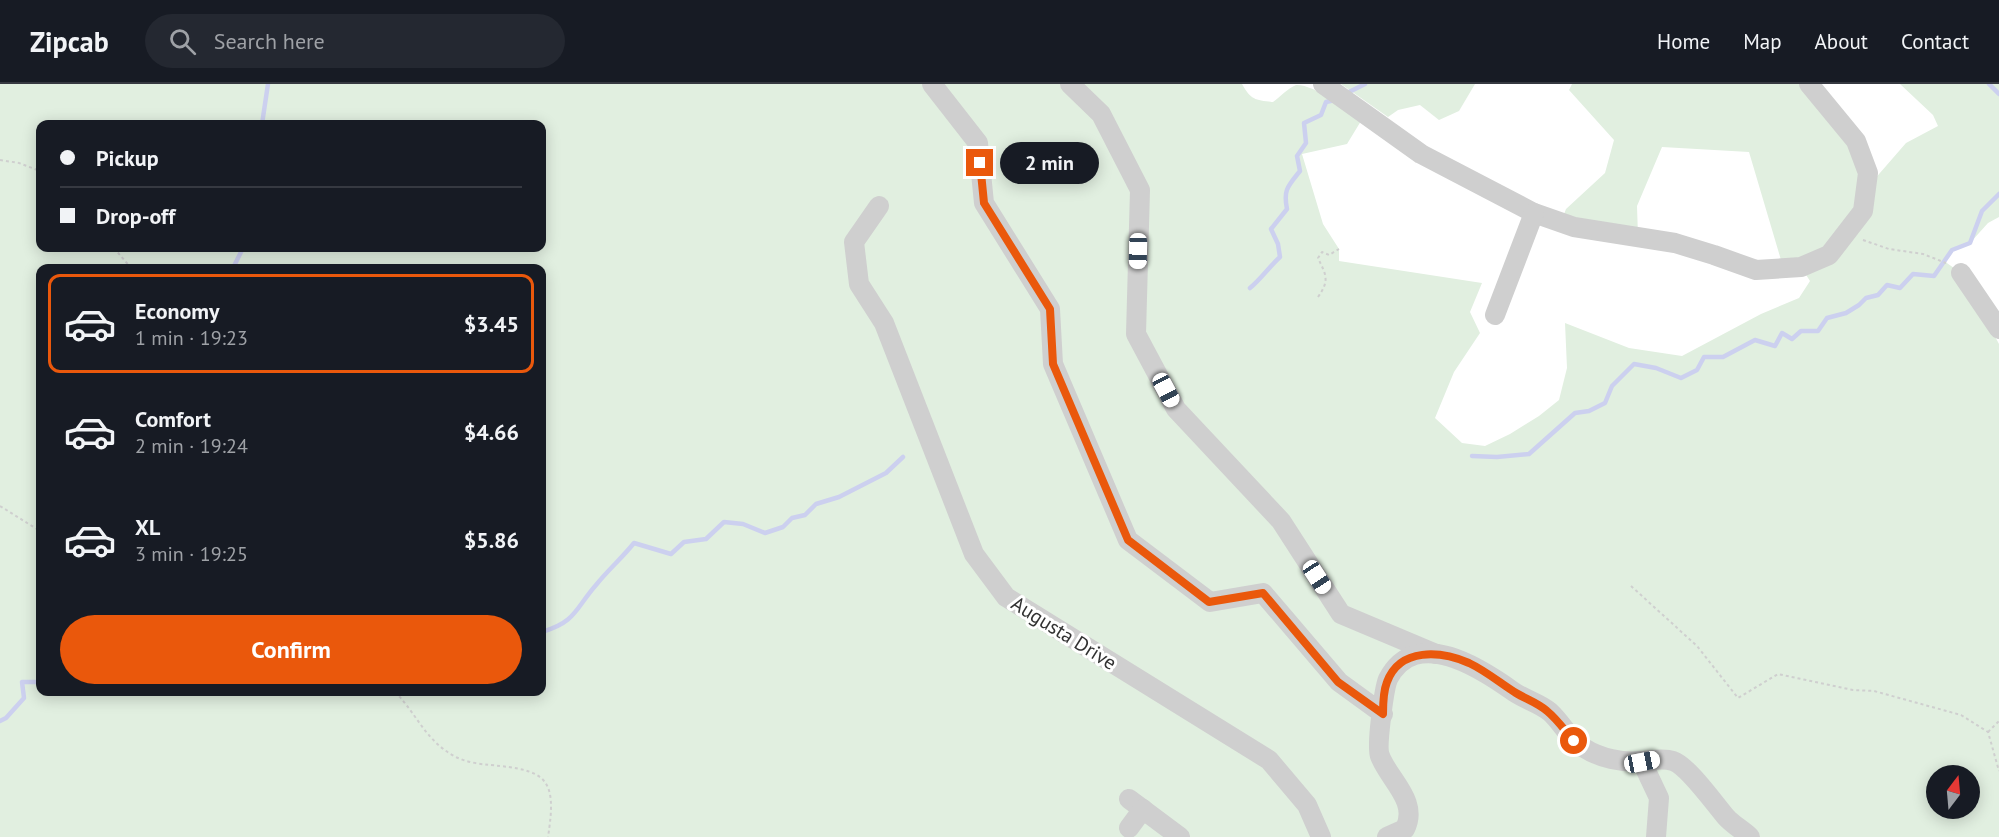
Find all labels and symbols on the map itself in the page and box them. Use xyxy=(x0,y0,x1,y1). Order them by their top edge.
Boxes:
callout: 2 min xyxy=(1001,142,1100,184)
route end xyxy=(966,149,993,176)
car xyxy=(1129,233,1147,269)
car xyxy=(1150,370,1182,410)
car xyxy=(1300,557,1334,597)
street label: Augusta Drive xyxy=(1007,590,1121,676)
route start xyxy=(1560,727,1587,754)
car xyxy=(1623,750,1661,774)
north arrow xyxy=(1926,765,1980,819)

